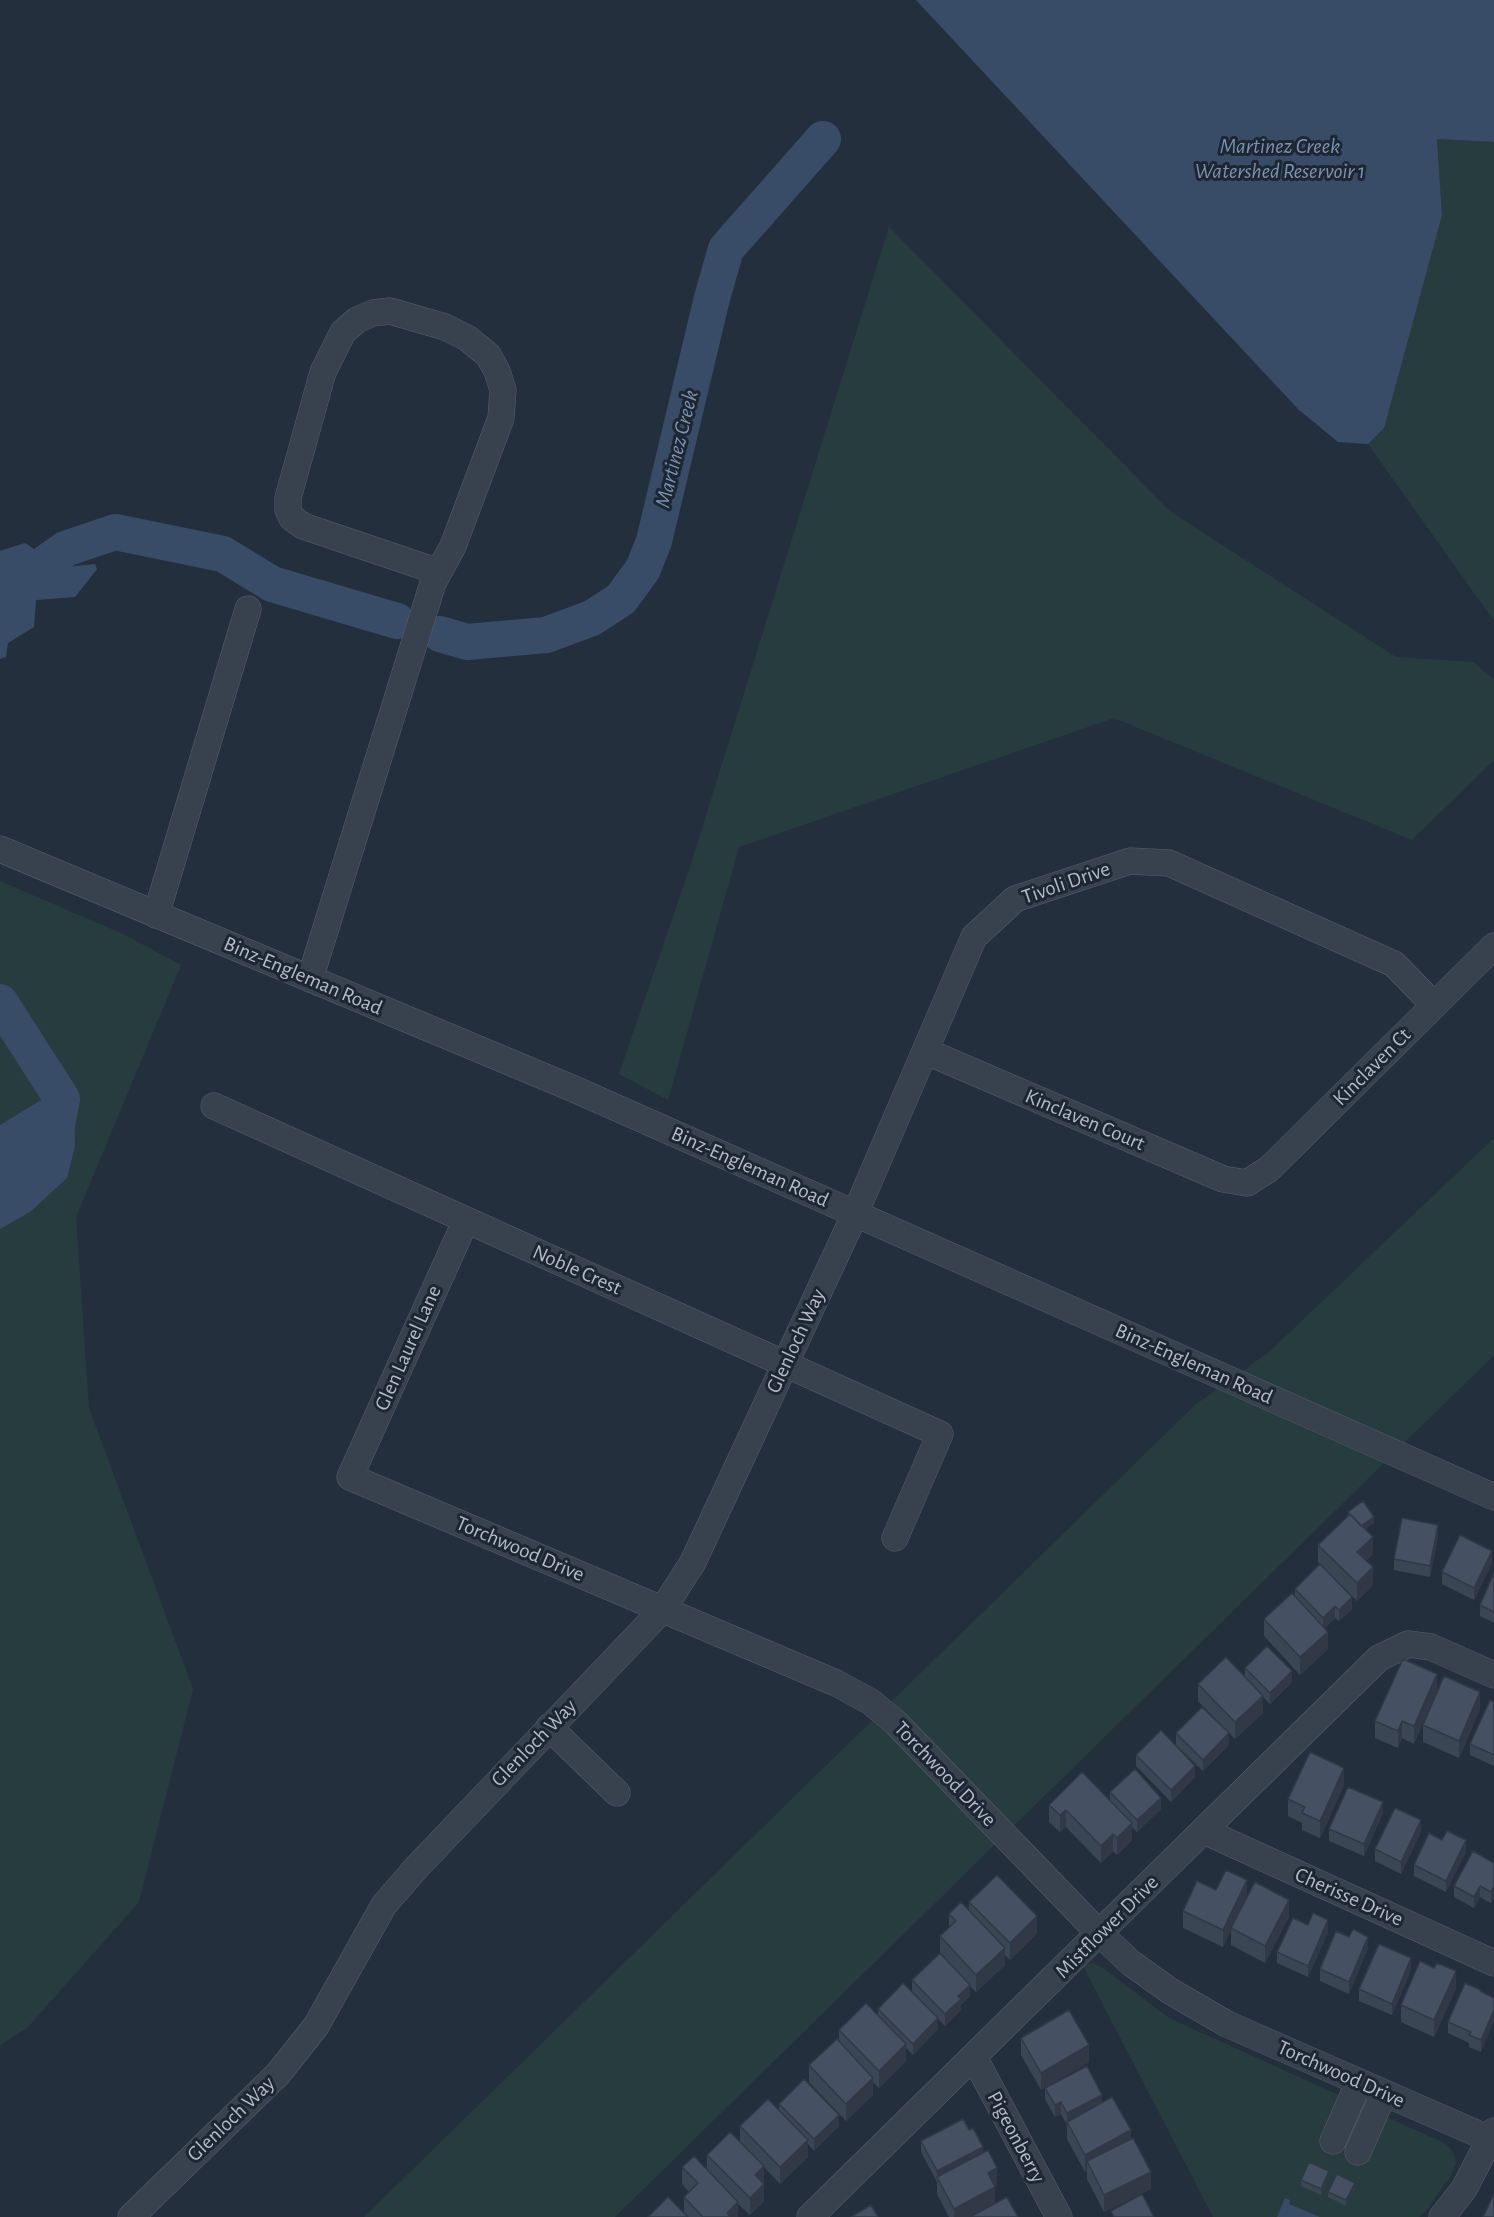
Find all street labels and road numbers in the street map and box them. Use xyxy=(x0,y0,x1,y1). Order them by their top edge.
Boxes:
street label: Tivoli Drive xyxy=(1019,856,1113,910)
street label: Binz-Engleman Road xyxy=(220,931,386,1021)
street label: Kinclaven Ct xyxy=(1328,1023,1416,1111)
street label: Kinclaven Court xyxy=(1021,1083,1149,1157)
street label: Binz-Engleman Road xyxy=(667,1121,833,1213)
street label: Noble Crest xyxy=(529,1239,625,1301)
street label: Glen Laurel Lane xyxy=(369,1282,447,1414)
street label: Glenloch Way xyxy=(761,1285,831,1397)
street label: Binz-Engleman Road xyxy=(1111,1318,1277,1410)
street label: Torchwood Drive xyxy=(452,1511,588,1587)
street label: Glenloch Way xyxy=(486,1694,582,1792)
street label: Torchwood Drive xyxy=(888,1716,1002,1832)
street label: Cherisse Drive xyxy=(1291,1862,1407,1932)
street label: Mistflower Drive xyxy=(1050,1870,1164,1984)
street label: Torchwood Drive xyxy=(1273,2035,1409,2113)
street label: Glenloch Way xyxy=(182,2071,280,2167)
street label: Pigeonberry xyxy=(981,2087,1051,2187)

